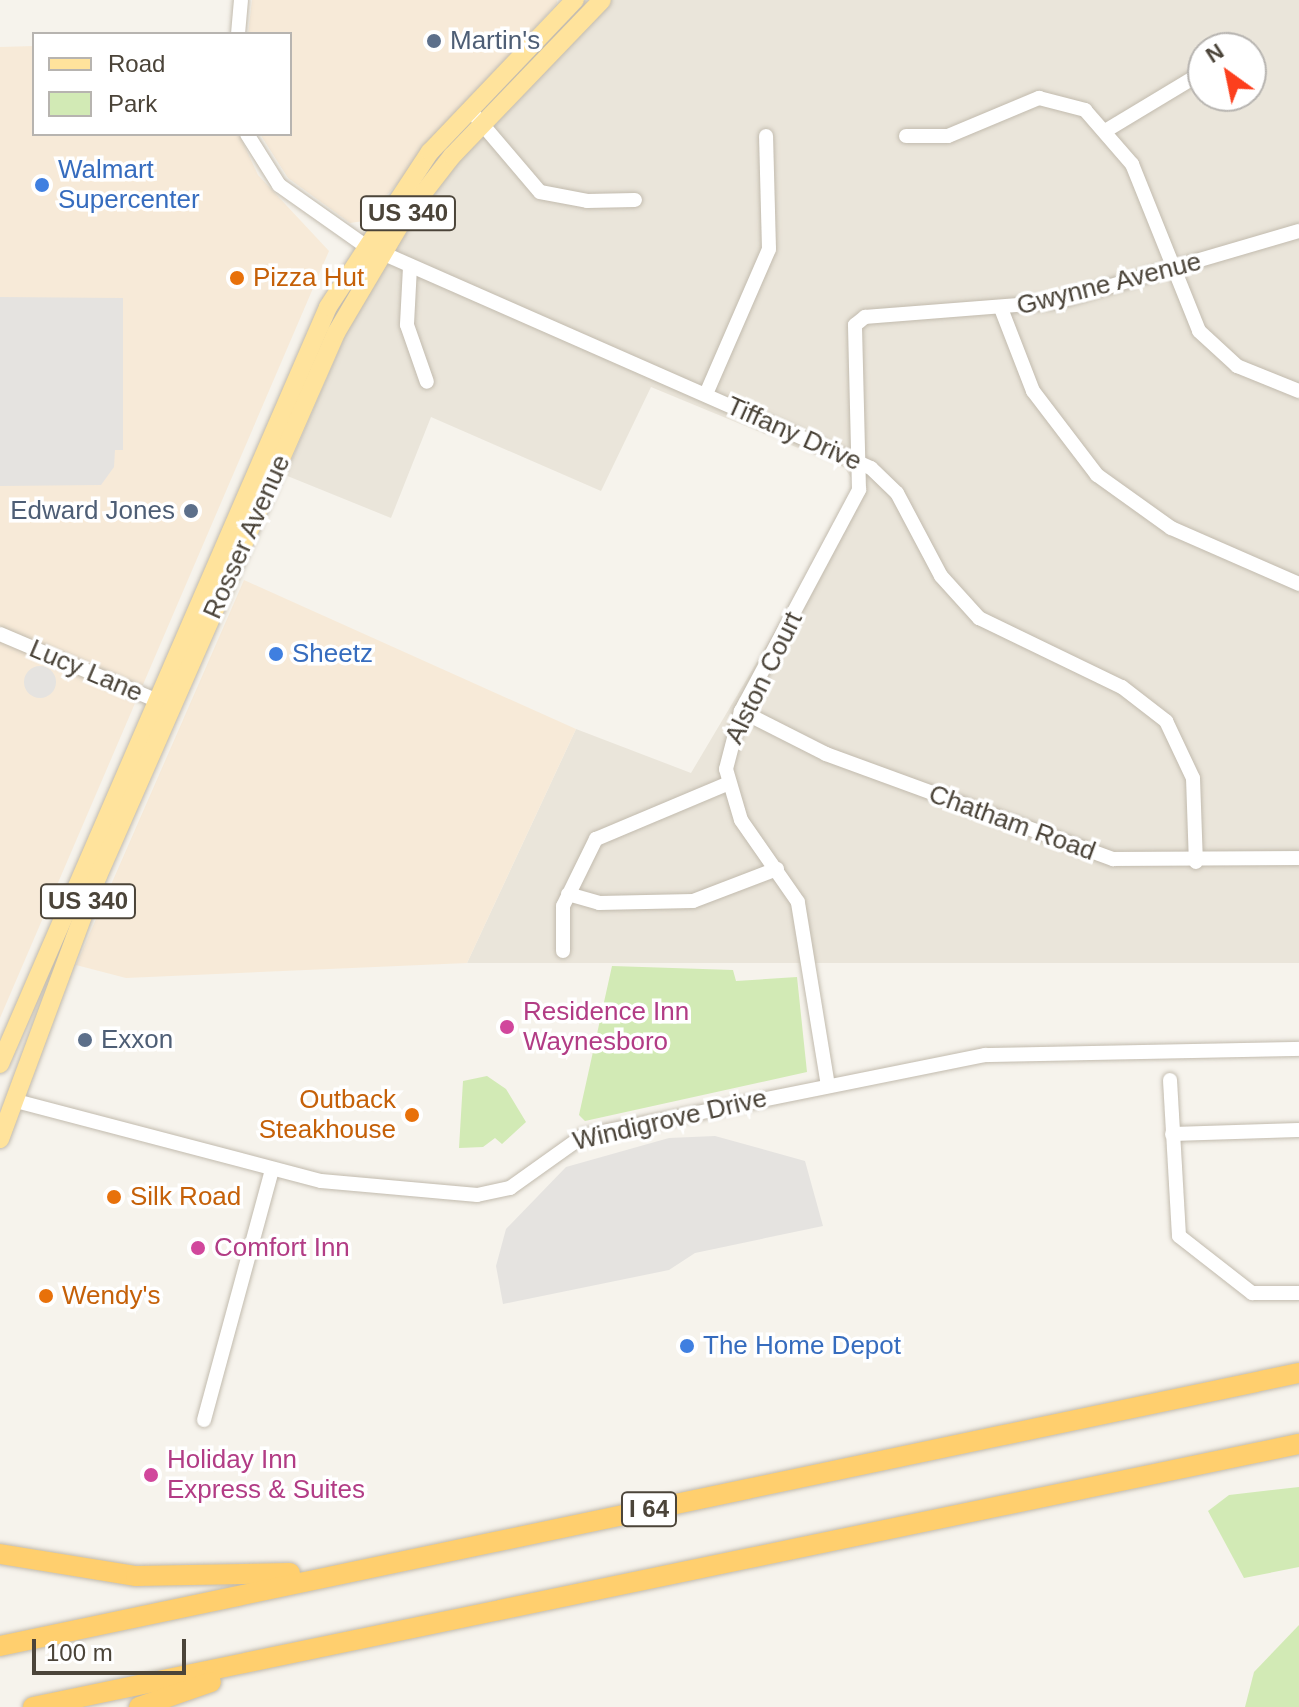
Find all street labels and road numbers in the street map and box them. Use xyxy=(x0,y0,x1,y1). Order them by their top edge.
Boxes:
road number: US 340 xyxy=(358,193,458,233)
street label: Gwynne Avenue xyxy=(1013,246,1205,322)
street label: Tiffany Drive xyxy=(722,390,866,478)
street label: Rosser Avenue xyxy=(197,450,297,624)
street label: Alston Court xyxy=(719,607,809,749)
street label: Lucy Lane xyxy=(25,633,147,709)
street label: Chatham Road xyxy=(924,778,1100,868)
road number: US 340 xyxy=(38,881,138,921)
street label: Windigrove Drive xyxy=(570,1083,770,1157)
road number: I 64 xyxy=(619,1489,679,1529)

